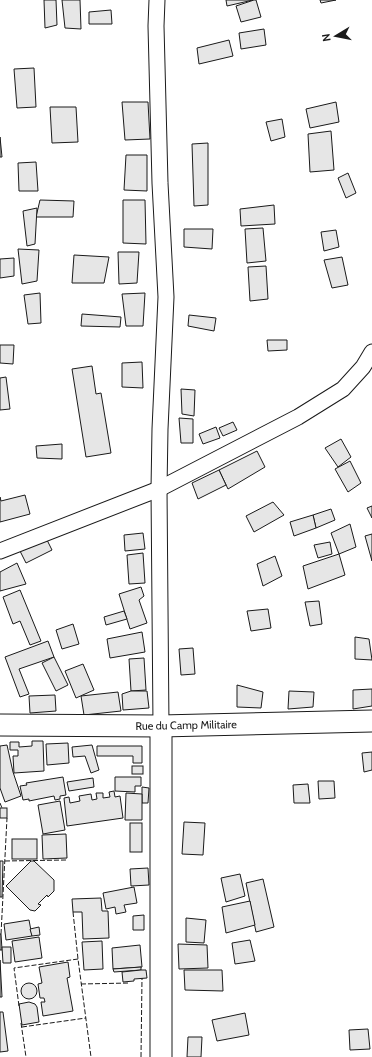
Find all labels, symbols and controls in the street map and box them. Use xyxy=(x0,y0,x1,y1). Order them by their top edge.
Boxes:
north arrow xyxy=(316,16,356,56)
text: N xyxy=(319,33,334,43)
street label: Rue du Camp Militaire xyxy=(135,717,237,733)

